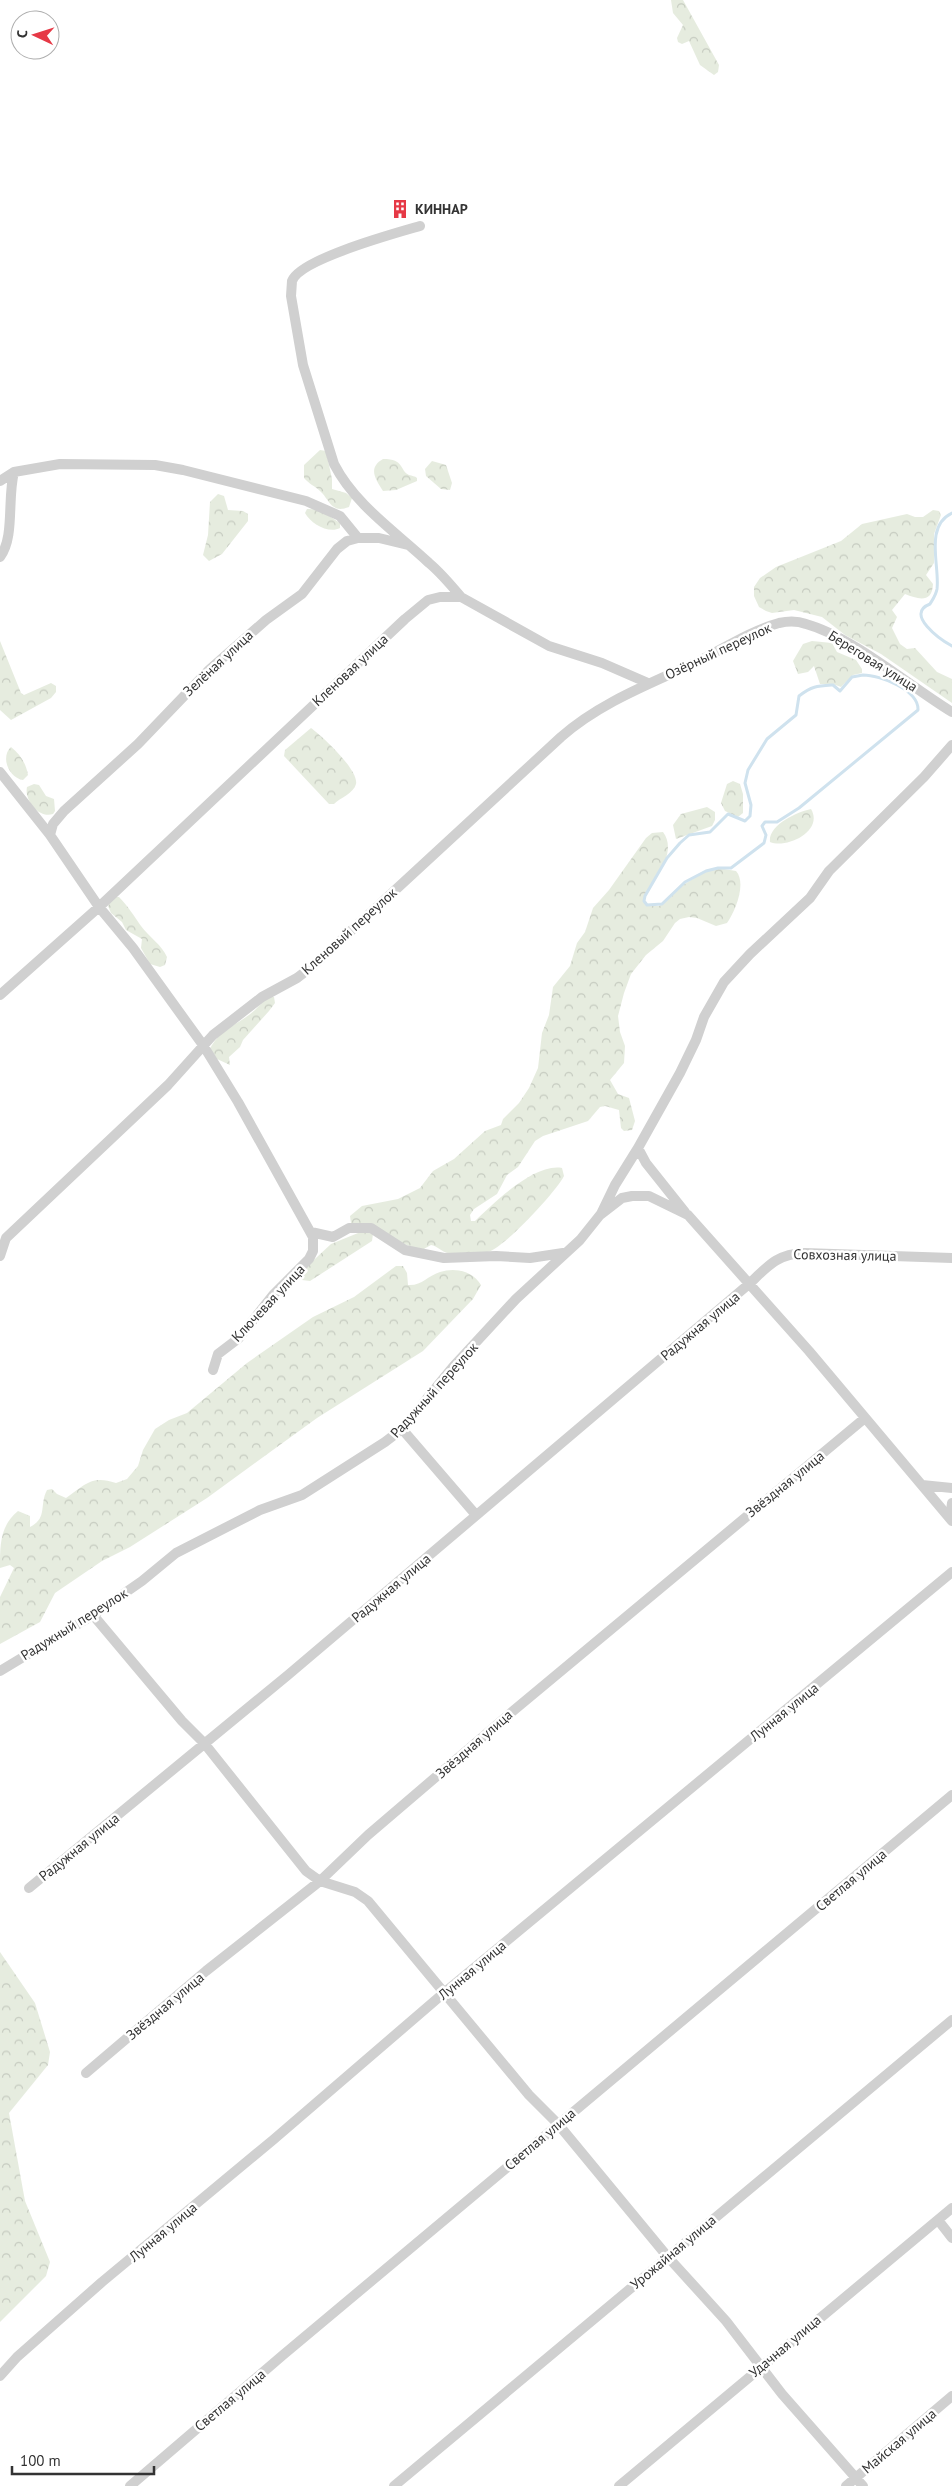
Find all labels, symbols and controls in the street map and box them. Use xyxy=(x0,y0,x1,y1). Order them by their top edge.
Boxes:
north arrow xyxy=(10,10,60,60)
text: С xyxy=(13,29,31,39)
building icon: КИННАР xyxy=(389,198,411,220)
place label: КИННАР xyxy=(415,200,468,218)
street label: Озёрный переулок xyxy=(662,618,774,684)
street label: Зелёная улица xyxy=(179,626,257,700)
street label: Береговая улица xyxy=(825,626,921,696)
street label: Кленовая улица xyxy=(308,630,392,710)
street label: Кленовый переулок xyxy=(298,883,401,979)
street label: Совхозная улица xyxy=(793,1245,897,1265)
street label: Ключевая улица xyxy=(227,1260,309,1346)
street label: Радужная улица xyxy=(657,1288,743,1364)
street label: Радужный переулок xyxy=(386,1338,482,1442)
street label: Звёздная улица xyxy=(742,1447,828,1521)
street label: Радужная улица xyxy=(348,1550,434,1626)
street label: Радужный переулок xyxy=(17,1584,131,1664)
street label: Лунная улица xyxy=(745,1679,822,1746)
street label: Звёздная улица xyxy=(432,1706,516,1782)
street label: Радужная улица xyxy=(35,1809,123,1885)
street label: Светлая улица xyxy=(812,1845,890,1915)
street label: Лунная улица xyxy=(434,1936,510,2004)
street label: Звёздная улица xyxy=(122,1968,208,2044)
street label: Светлая улица xyxy=(501,2104,579,2174)
street label: Лунная улица xyxy=(125,2198,201,2266)
street label: Урожайная улица xyxy=(626,2211,720,2293)
street label: Удачная улица xyxy=(745,2311,825,2381)
street label: Светлая улица xyxy=(191,2365,269,2435)
street label: Майская улица xyxy=(858,2405,940,2477)
scale bar xyxy=(12,2444,155,2476)
text: 100 m xyxy=(20,2451,61,2470)

